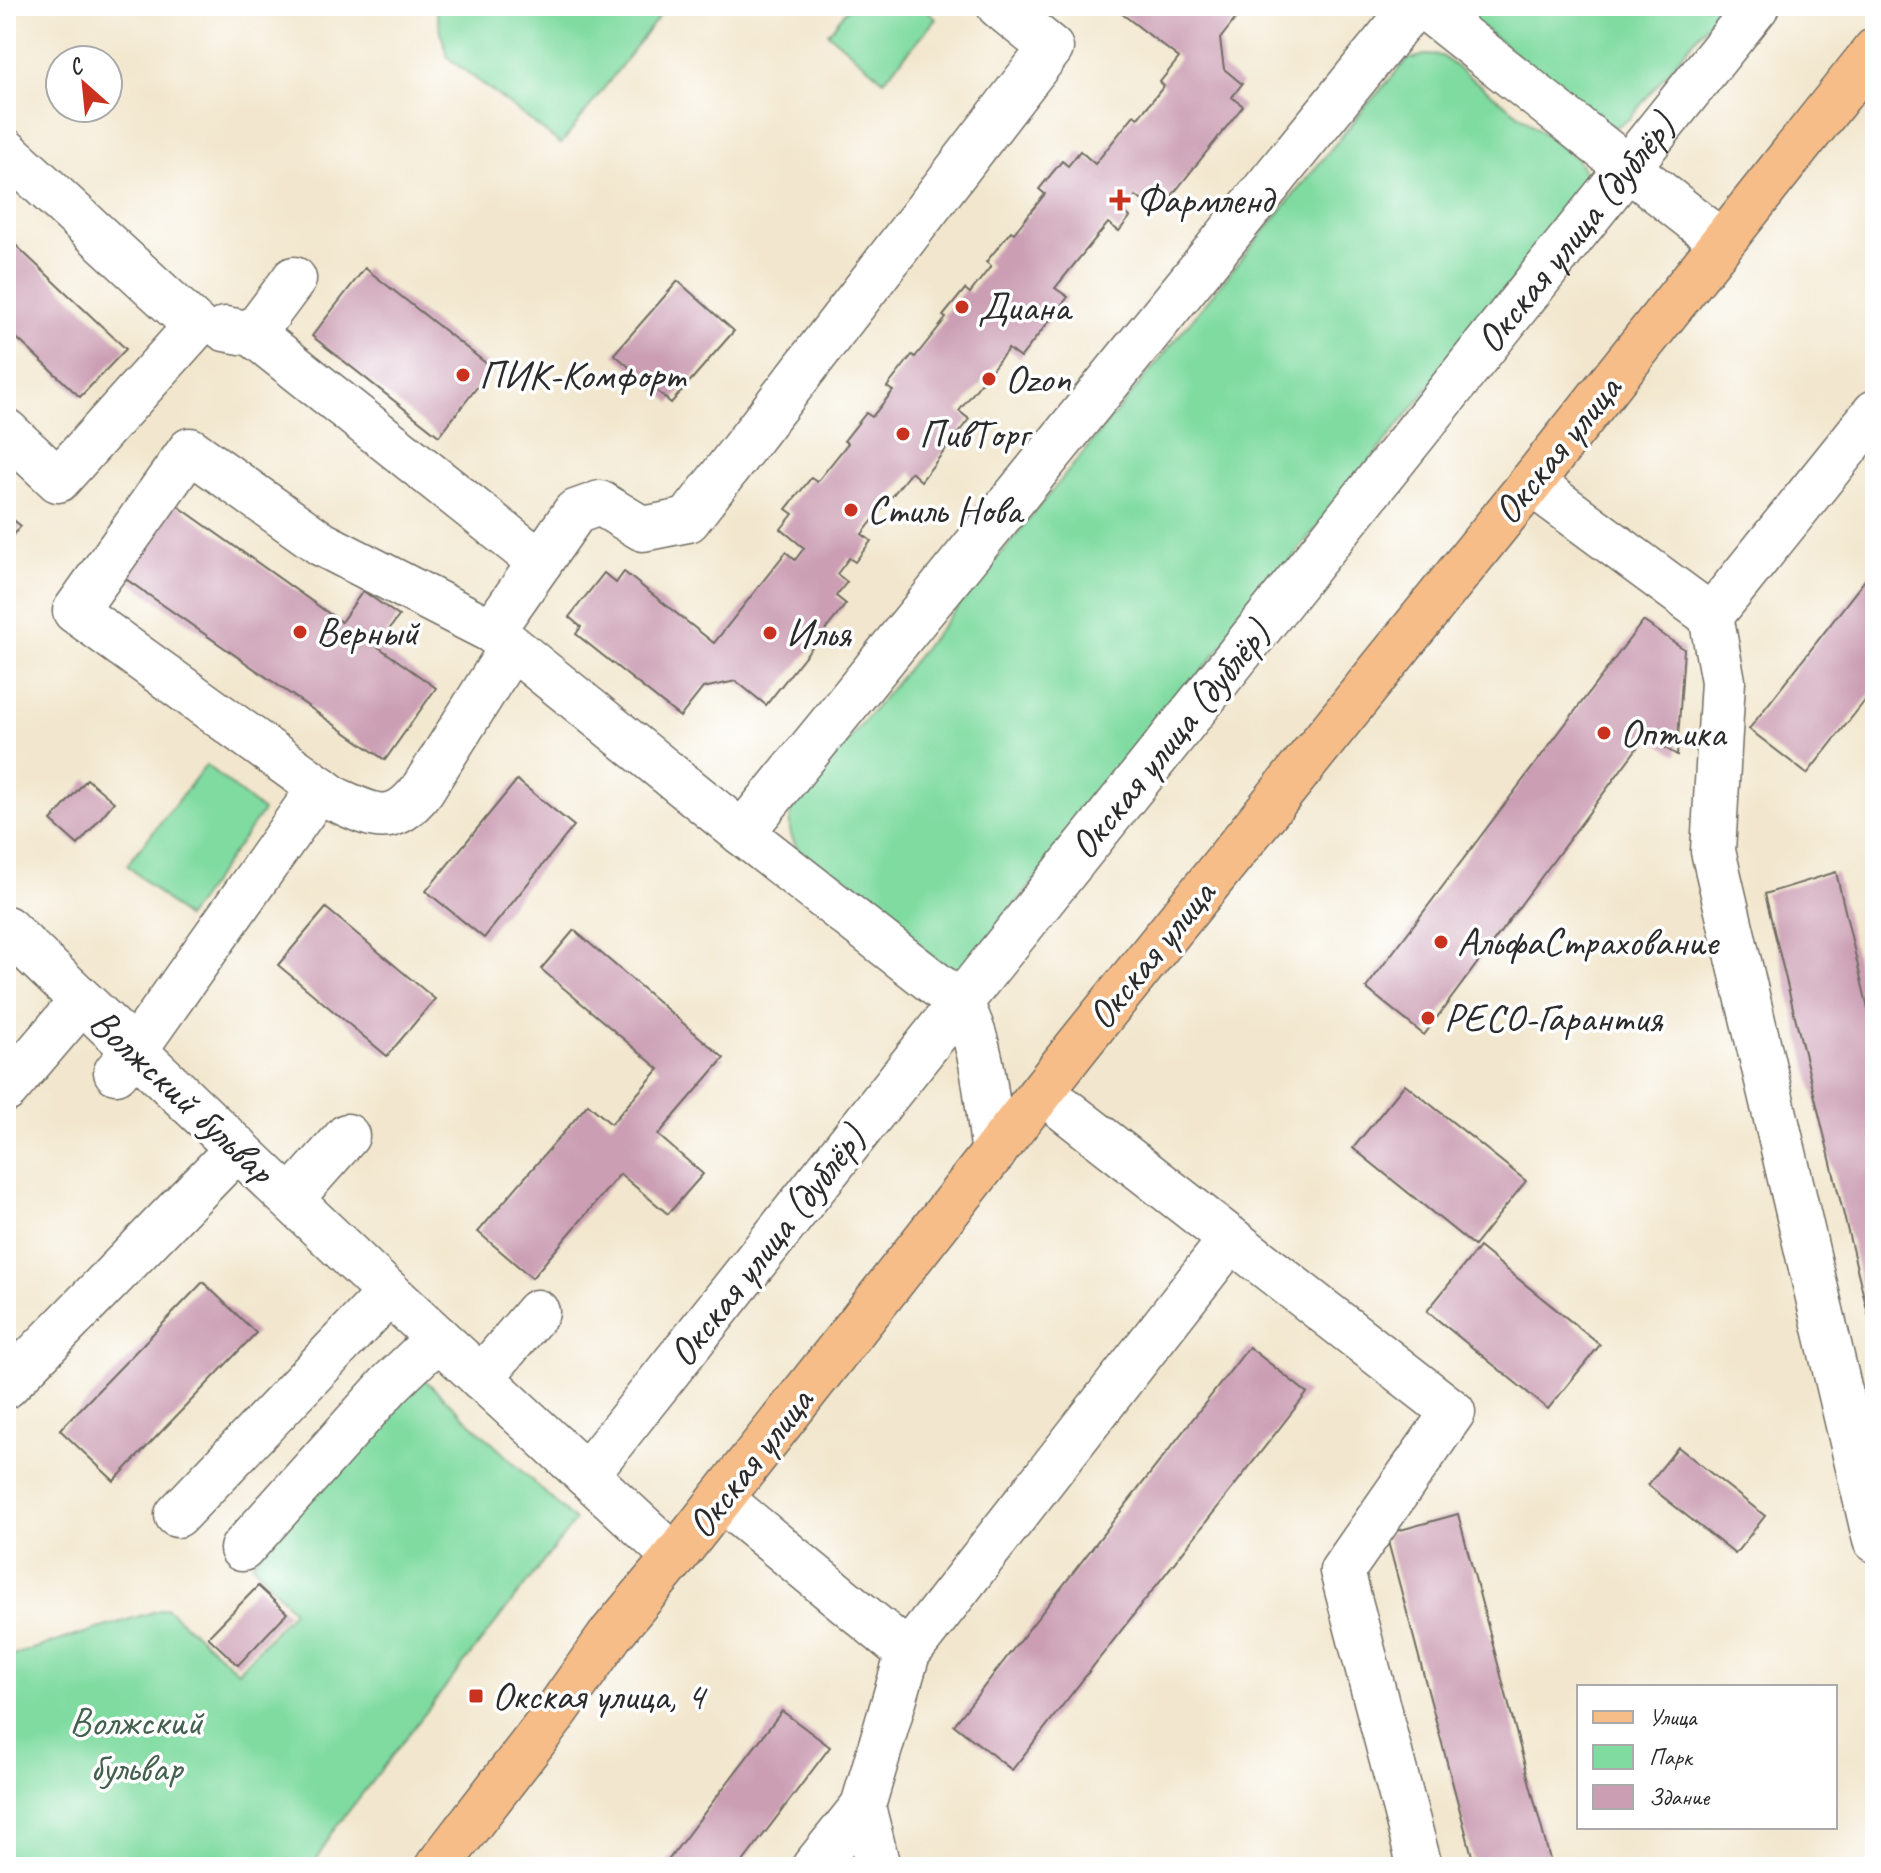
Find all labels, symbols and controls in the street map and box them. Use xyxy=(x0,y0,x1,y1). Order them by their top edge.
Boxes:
north arrow xyxy=(44,44,124,124)
text: С xyxy=(64,51,89,82)
street label: Окская улица (дублёр) xyxy=(1465,102,1688,363)
place label: Фармленд xyxy=(1136,175,1276,225)
marker: Фармленд xyxy=(1111,191,1129,209)
place label: Диана xyxy=(978,282,1073,332)
marker: Диана xyxy=(953,298,971,316)
place label: ПИК-Комфорт xyxy=(479,350,687,400)
place label: Ozon xyxy=(1005,354,1072,404)
street label: Окская улица xyxy=(1482,363,1634,534)
marker: ПИК-Комфорт xyxy=(454,366,472,384)
marker: Ozon xyxy=(980,370,998,388)
place label: ПивТорг xyxy=(919,409,1034,459)
marker: ПивТорг xyxy=(894,425,912,443)
place label: Стиль Нова xyxy=(867,485,1025,535)
marker: Стиль Нова xyxy=(842,501,860,519)
place label: Верный xyxy=(316,607,421,657)
place label: Илья xyxy=(786,608,852,658)
street label: Окская улица (дублёр) xyxy=(1059,609,1283,869)
marker: Верный xyxy=(291,623,309,641)
marker: Илья xyxy=(761,624,779,642)
place label: Оптика xyxy=(1620,708,1728,758)
marker: Оптика xyxy=(1595,724,1613,742)
street label: Окская улица xyxy=(1076,868,1228,1039)
place label: АльфаСтрахование xyxy=(1457,917,1721,967)
marker: АльфаСтрахование xyxy=(1432,933,1450,951)
place label: РЕСО-Гарантия xyxy=(1444,993,1664,1043)
street label: Волжский бульвар xyxy=(79,998,287,1196)
marker: РЕСО-Гарантия xyxy=(1419,1009,1437,1027)
street label: Окская улица (дублёр) xyxy=(657,1114,878,1377)
street label: Окская улица xyxy=(676,1376,826,1548)
place label: Окская улица, 4 xyxy=(492,1671,708,1721)
legend xyxy=(1577,1685,1837,1829)
marker: Окская улица, 4 xyxy=(467,1687,485,1705)
park label: Волжский бульвар xyxy=(69,1697,205,1793)
text: Улица xyxy=(1649,1702,1698,1732)
text: Парк xyxy=(1649,1742,1694,1772)
text: Здание xyxy=(1649,1782,1711,1812)

